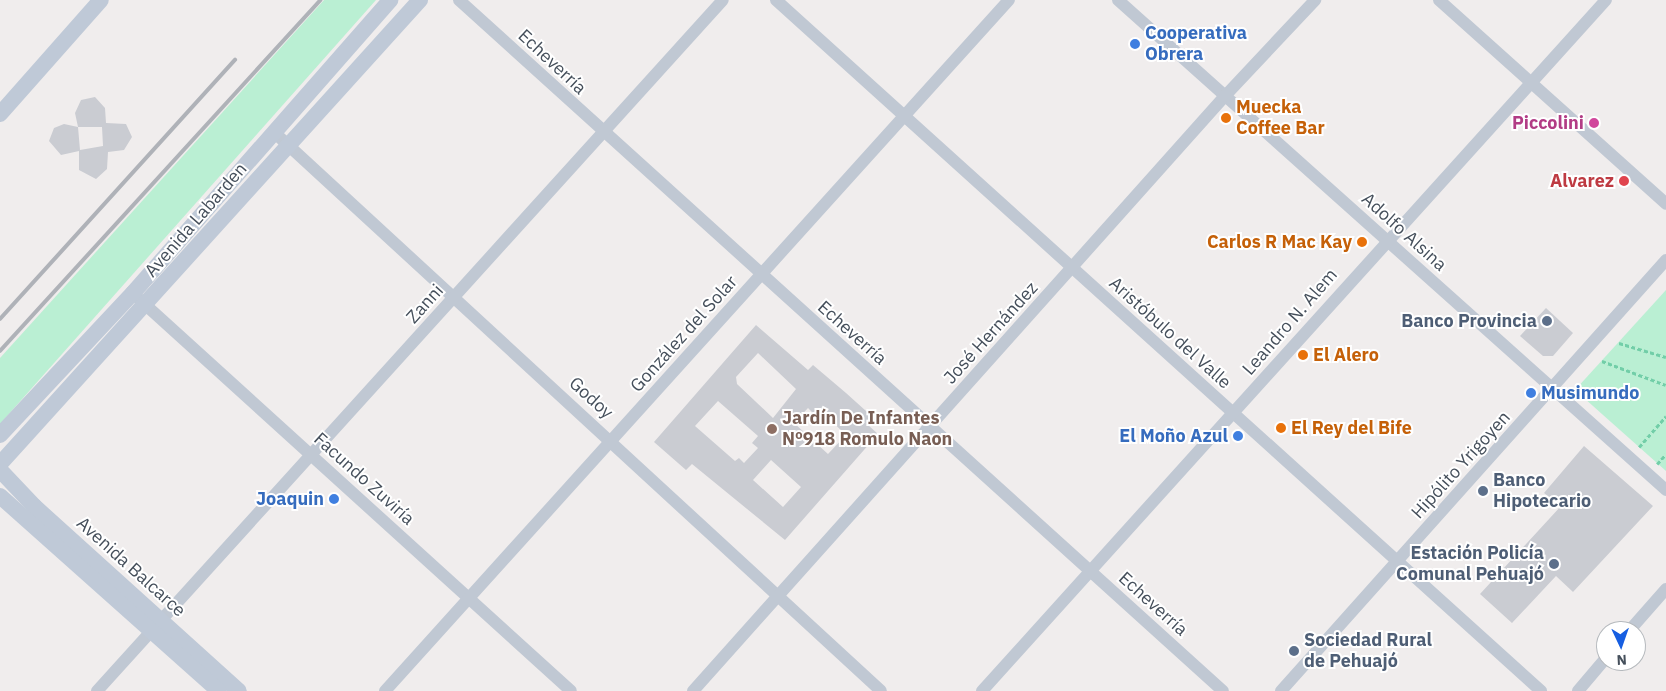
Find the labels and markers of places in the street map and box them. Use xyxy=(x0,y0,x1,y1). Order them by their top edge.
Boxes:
place label: Cooperativa Obrera xyxy=(1145,23,1247,66)
marker: Cooperativa Obrera xyxy=(1129,38,1141,50)
place label: Muecka Coffee Bar xyxy=(1236,97,1325,140)
marker: Muecka Coffee Bar xyxy=(1220,112,1232,124)
place label: Piccolini xyxy=(1512,112,1584,134)
marker: Piccolini xyxy=(1588,117,1600,129)
place label: Alvarez xyxy=(1550,170,1614,192)
marker: Alvarez xyxy=(1618,175,1630,187)
place label: Carlos R Mac Kay xyxy=(1207,231,1352,253)
marker: Carlos R Mac Kay xyxy=(1356,236,1368,248)
place label: Banco Provincia xyxy=(1401,310,1537,332)
marker: Banco Provincia xyxy=(1541,315,1553,327)
place label: El Alero xyxy=(1313,344,1379,366)
marker: El Alero xyxy=(1297,349,1309,361)
place label: Musimundo xyxy=(1541,382,1639,404)
marker: Musimundo xyxy=(1525,387,1537,399)
place label: Jardín De Infantes Nº918 Romulo Naon xyxy=(782,408,952,450)
place label: El Rey del Bife xyxy=(1291,417,1412,439)
marker: El Rey del Bife xyxy=(1275,422,1287,434)
marker: Jardín De Infantes Nº918 Romulo Naon xyxy=(766,423,778,435)
place label: El Moño Azul xyxy=(1119,425,1228,447)
marker: El Moño Azul xyxy=(1232,430,1244,442)
place label: Banco Hipotecario xyxy=(1493,470,1591,512)
marker: Banco Hipotecario xyxy=(1477,485,1489,497)
place label: Joaquin xyxy=(256,488,324,510)
marker: Joaquin xyxy=(328,493,340,505)
place label: Estación Policía Comunal Pehuajó xyxy=(1396,543,1544,586)
marker: Estación Policía Comunal Pehuajó xyxy=(1548,558,1560,570)
place label: Sociedad Rural de Pehuajó xyxy=(1304,630,1432,672)
marker: Sociedad Rural de Pehuajó xyxy=(1288,645,1300,657)

